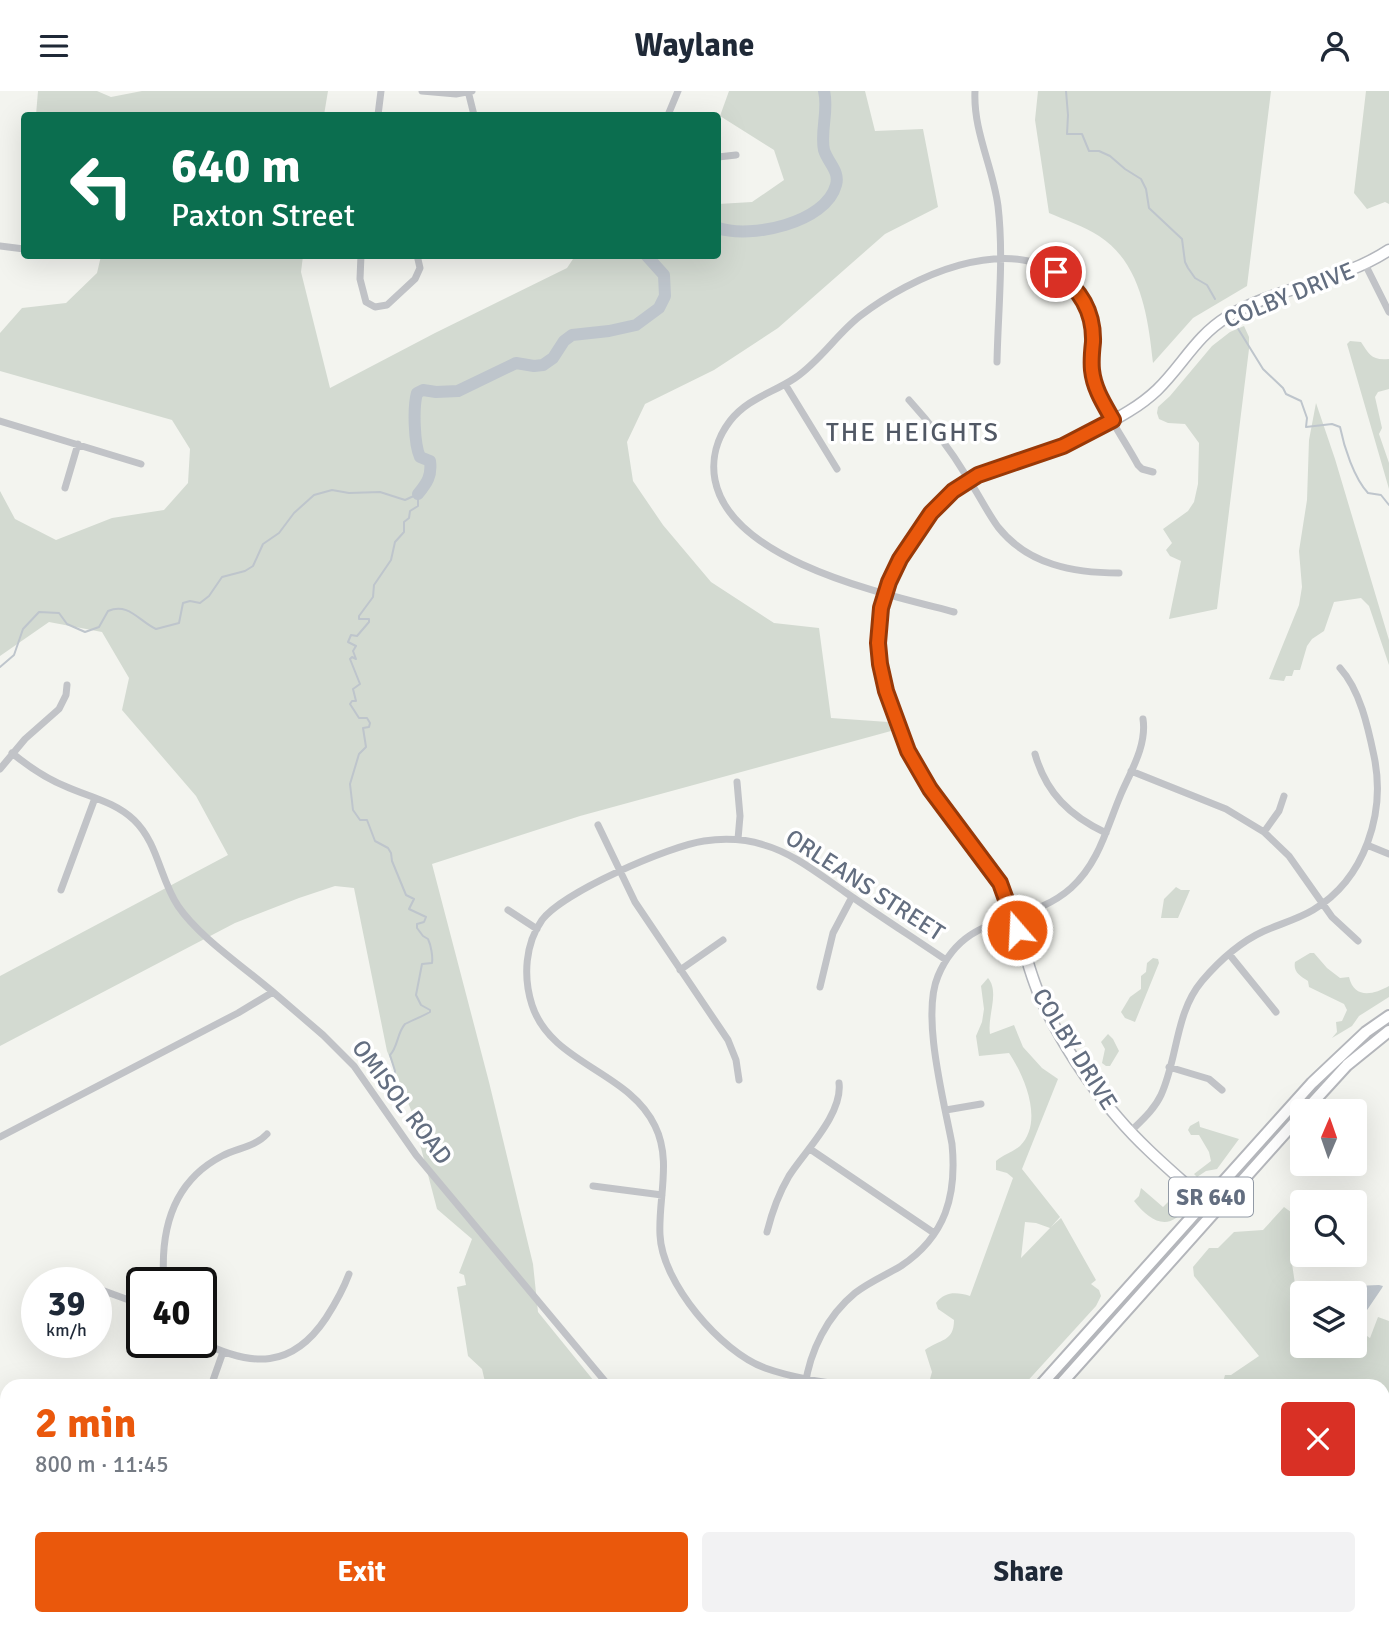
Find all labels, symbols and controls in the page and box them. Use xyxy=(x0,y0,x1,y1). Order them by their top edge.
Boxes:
text: Waylane xyxy=(635,26,754,65)
icon: menu xyxy=(35,27,73,65)
icon: person xyxy=(1316,27,1354,65)
text: 640 m xyxy=(171,136,301,196)
icon: left xyxy=(56,140,147,231)
text: Paxton Street xyxy=(171,196,355,235)
pin xyxy=(1026,242,1086,302)
icon: arrive xyxy=(1037,253,1075,291)
street label: COLBY DRIVE xyxy=(1219,255,1359,335)
district label: THE HEIGHTS xyxy=(826,417,1000,449)
street label: ORLEANS STREET xyxy=(780,822,950,948)
position arrow xyxy=(980,893,1054,967)
street label: COLBY DRIVE xyxy=(1026,983,1124,1115)
street label: OMISOL ROAD xyxy=(345,1034,459,1170)
north arrow xyxy=(1290,1099,1367,1176)
map controls xyxy=(1290,1099,1367,1358)
road number: SR 640 xyxy=(1169,1177,1253,1217)
button: search xyxy=(1290,1190,1367,1267)
speed limit sign: 40 xyxy=(126,1267,217,1358)
button: layers xyxy=(1290,1281,1367,1358)
text: 39 xyxy=(48,1282,85,1325)
text: km/h xyxy=(46,1319,87,1341)
text: 2 min xyxy=(35,1398,136,1449)
button: close xyxy=(1281,1402,1355,1476)
text: 800 m · 11:45 xyxy=(35,1450,169,1479)
button: Exit xyxy=(35,1532,688,1612)
button: Share xyxy=(702,1532,1355,1612)

